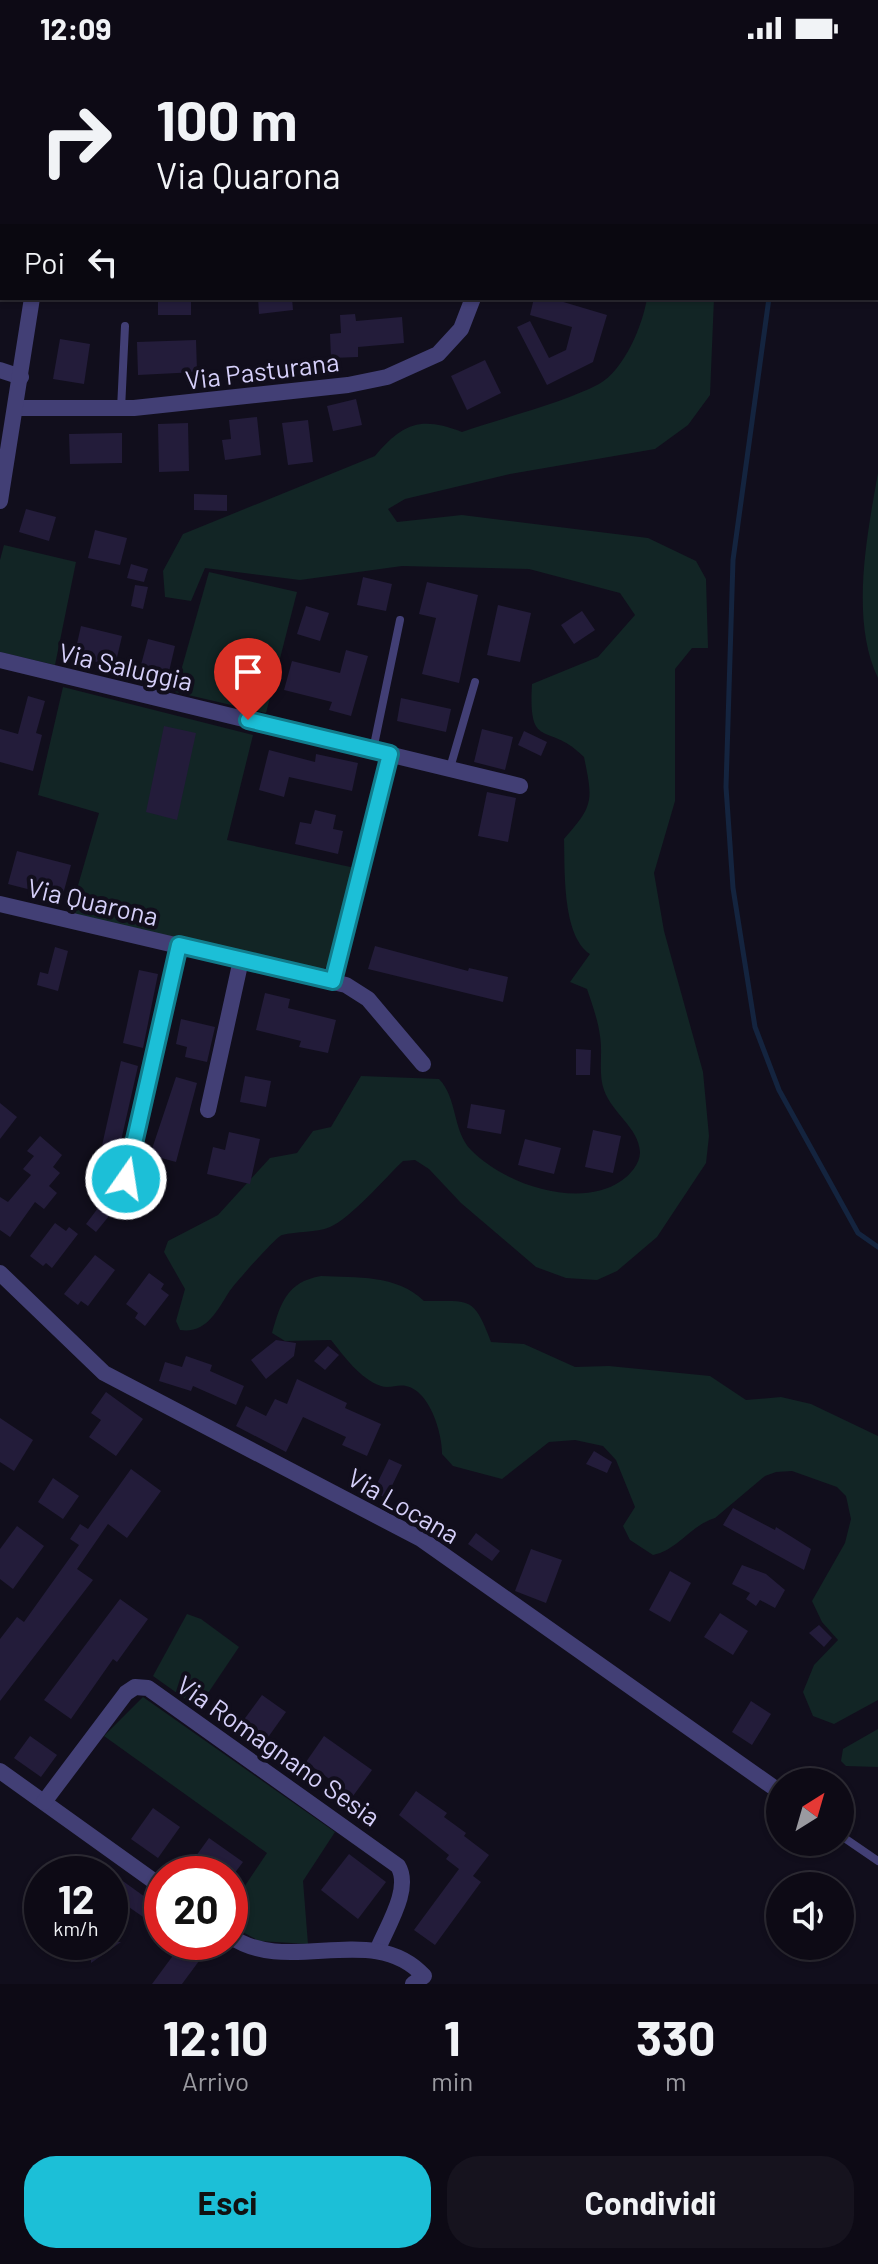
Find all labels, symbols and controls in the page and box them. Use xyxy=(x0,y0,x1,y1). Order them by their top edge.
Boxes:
text: 12:09 xyxy=(40,10,111,46)
text: 100 m xyxy=(156,85,298,152)
icon: right xyxy=(24,88,128,192)
text: Via Quarona xyxy=(156,153,341,196)
icon: left xyxy=(81,240,125,284)
text: Poi xyxy=(24,244,65,280)
street label: Via Pasturana xyxy=(183,345,341,395)
street label: Via Saluggia xyxy=(56,636,196,696)
pin xyxy=(214,638,282,720)
icon: arrive xyxy=(226,650,270,694)
street label: Via Quarona xyxy=(25,871,161,931)
position arrow xyxy=(84,1137,168,1221)
street label: Via Locana xyxy=(343,1461,465,1549)
street label: Via Romagnano Sesia xyxy=(171,1668,387,1832)
north arrow xyxy=(766,1768,854,1856)
map controls xyxy=(766,1768,854,1960)
speed limit sign: 20 xyxy=(144,1856,248,1960)
button: sound xyxy=(766,1872,854,1960)
text: 12 xyxy=(58,1874,94,1922)
text: km/h xyxy=(53,1916,99,1940)
text: 12:10 xyxy=(163,2008,268,2066)
text: 1 xyxy=(444,2008,461,2066)
text: 330 xyxy=(636,2008,715,2066)
text: Arrivo xyxy=(182,2065,249,2096)
text: min xyxy=(431,2065,473,2096)
text: m xyxy=(665,2065,686,2096)
button: Esci xyxy=(24,2156,431,2248)
button: Condividi xyxy=(447,2156,854,2248)

